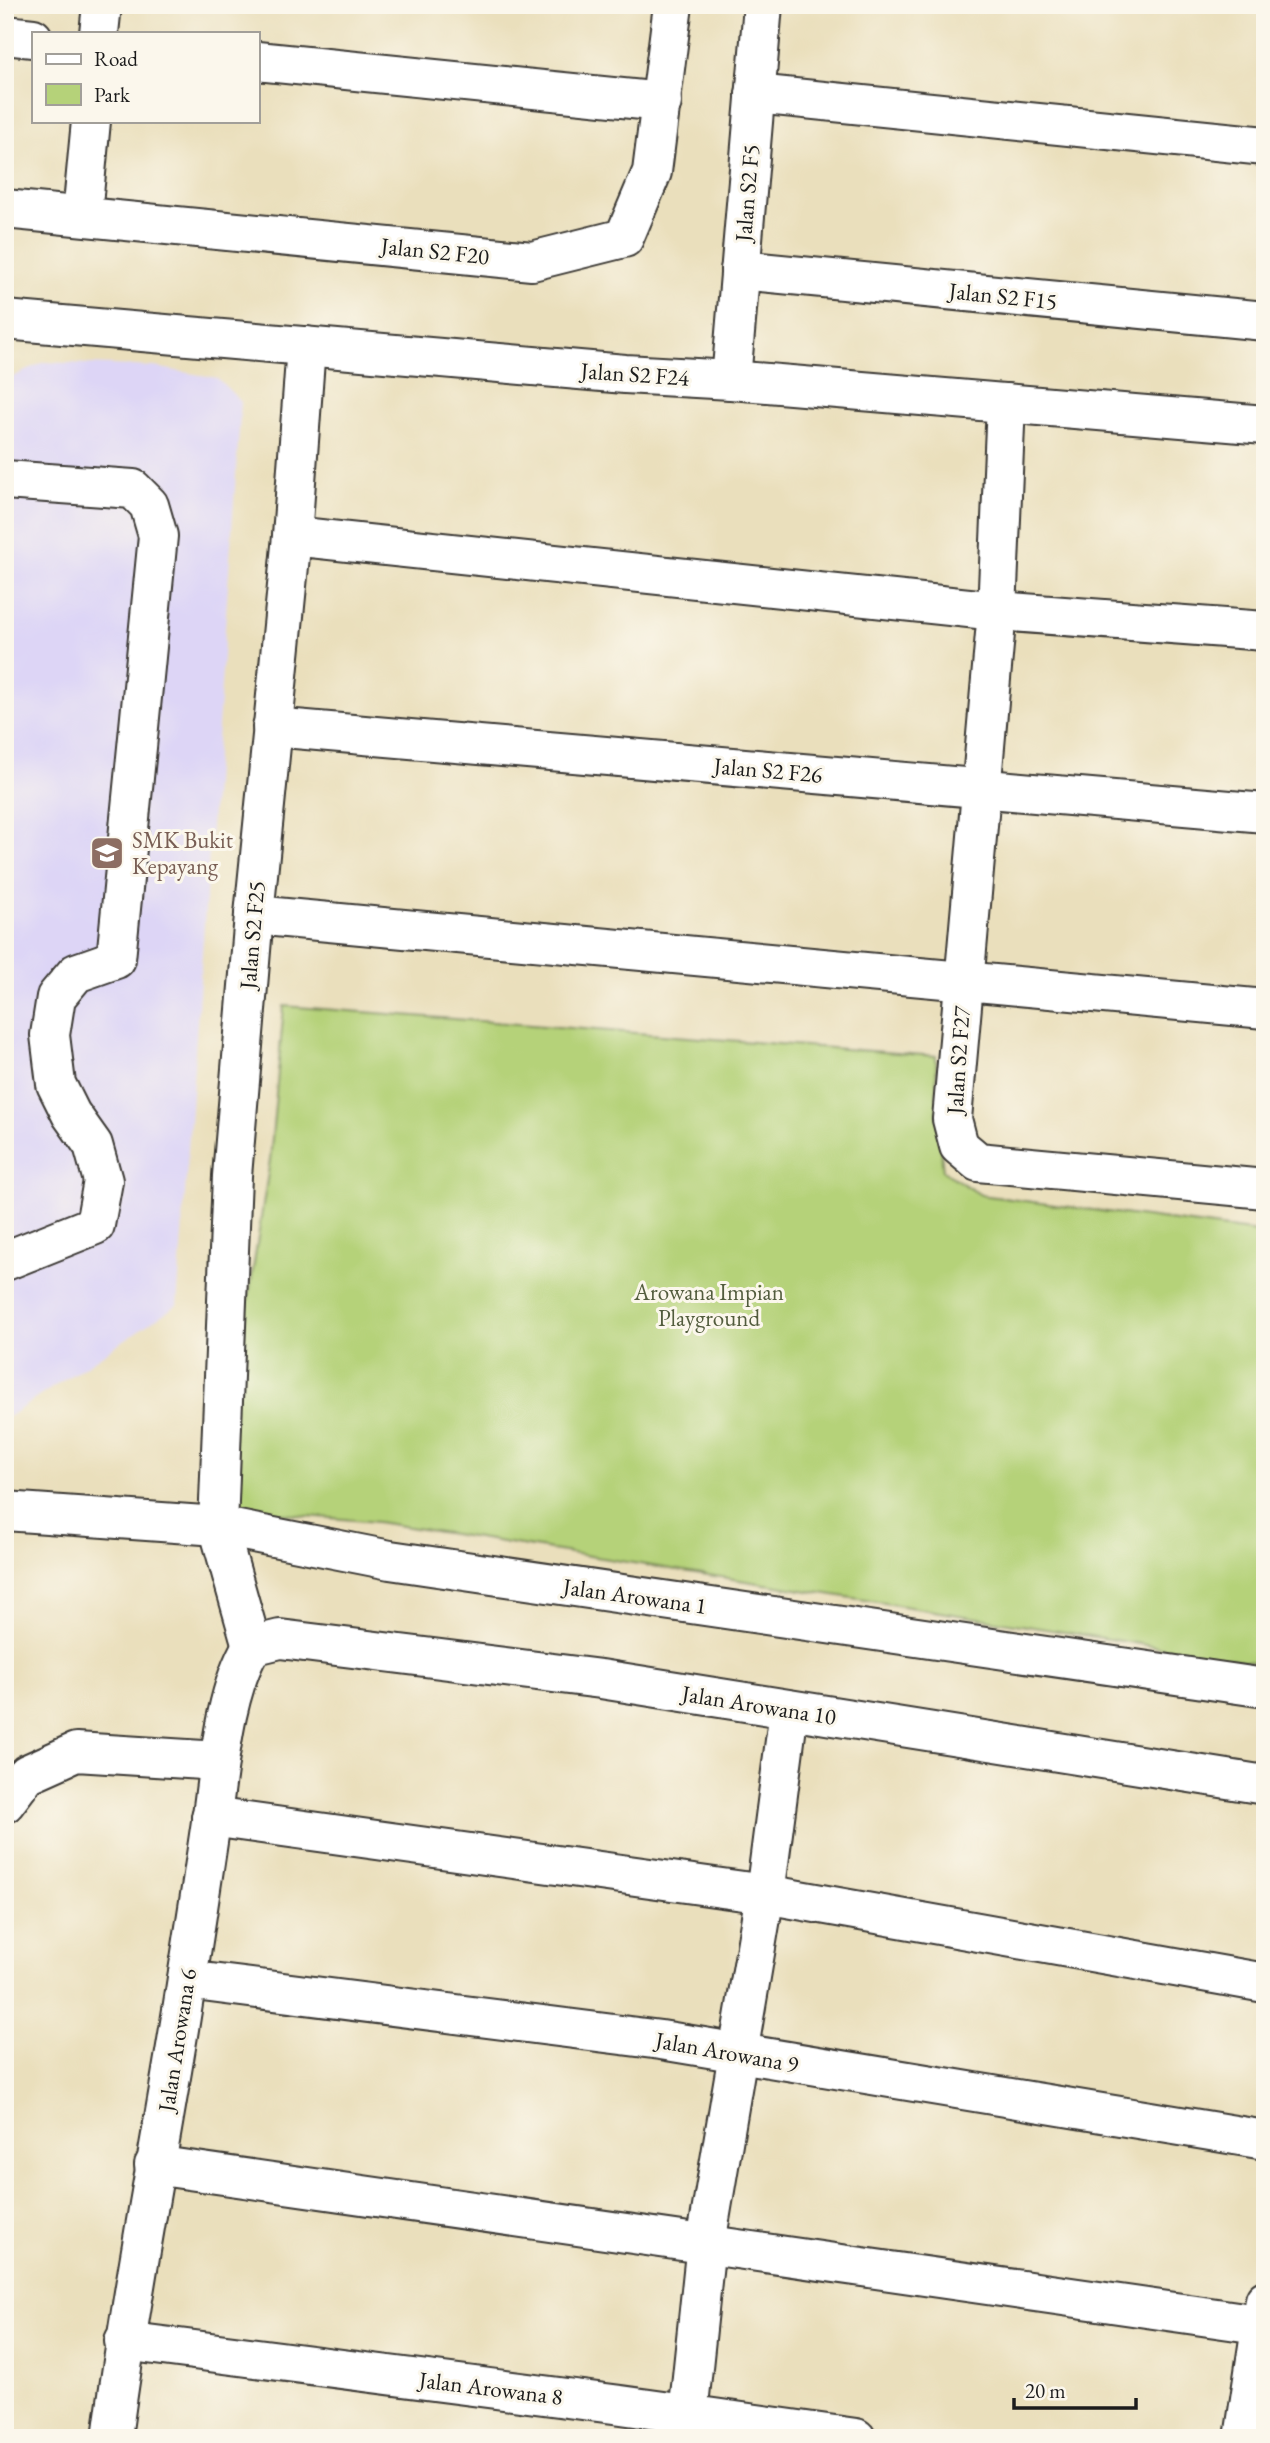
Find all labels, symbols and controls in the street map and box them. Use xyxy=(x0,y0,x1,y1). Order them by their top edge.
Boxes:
legend xyxy=(32,32,259,122)
text: Road xyxy=(94,45,138,72)
text: Park xyxy=(94,81,131,108)
street label: Jalan S2 F5 xyxy=(728,143,766,245)
street label: Jalan S2 F20 xyxy=(377,230,491,272)
street label: Jalan S2 F15 xyxy=(945,275,1059,317)
street label: Jalan S2 F24 xyxy=(578,355,691,393)
street label: Jalan S2 F26 xyxy=(711,750,823,790)
place label: SMK Bukit Kepayang xyxy=(132,825,234,881)
school or university icon: SMK Bukit Kepayang xyxy=(88,834,126,872)
street label: Jalan S2 F25 xyxy=(232,880,272,992)
street label: Jalan S2 F27 xyxy=(939,1004,977,1117)
park label: Arowana Impian Playground xyxy=(633,1277,784,1333)
street label: Jalan Arowana 1 xyxy=(559,1571,709,1621)
street label: Jalan Arowana 10 xyxy=(678,1678,838,1732)
street label: Jalan Arowana 6 xyxy=(151,1966,203,2116)
street label: Jalan Arowana 9 xyxy=(651,2024,801,2079)
street label: Jalan Arowana 8 xyxy=(415,2364,565,2412)
scale bar xyxy=(1014,2366,1137,2410)
text: 20 m xyxy=(1025,2377,1066,2404)

